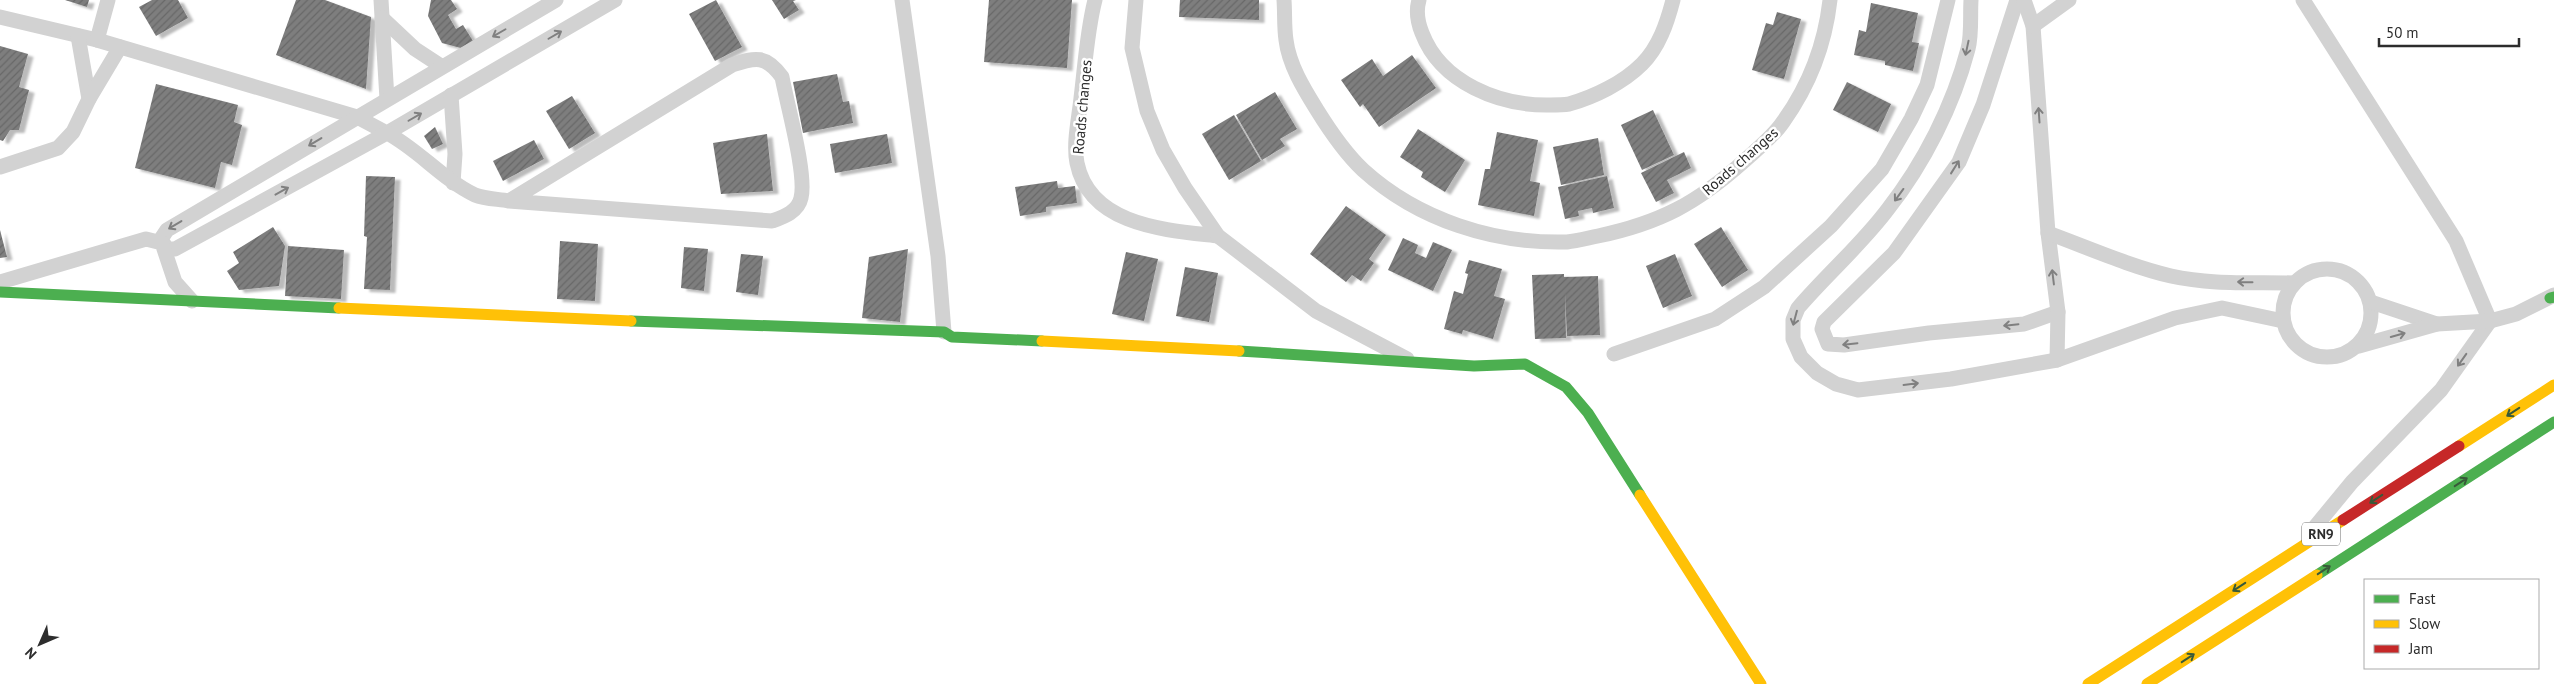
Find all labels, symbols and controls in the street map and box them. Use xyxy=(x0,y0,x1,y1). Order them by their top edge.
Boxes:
scale bar xyxy=(2379,15,2519,47)
text: 50 m xyxy=(2386,23,2419,42)
one-way arrow xyxy=(492,29,506,39)
one-way arrow xyxy=(547,29,562,39)
one-way arrow xyxy=(1962,40,1971,56)
street label: Roads changes xyxy=(1068,59,1096,155)
one-way arrow xyxy=(2035,107,2044,123)
one-way arrow xyxy=(407,111,421,121)
street label: Roads changes xyxy=(1698,123,1782,199)
one-way arrow xyxy=(307,137,322,147)
one-way arrow xyxy=(1950,160,1960,174)
one-way arrow xyxy=(275,185,289,195)
one-way arrow xyxy=(1894,188,1904,202)
one-way arrow xyxy=(169,221,183,231)
one-way arrow xyxy=(2048,269,2058,285)
one-way arrow xyxy=(2238,277,2254,287)
one-way arrow xyxy=(1790,310,1799,326)
one-way arrow xyxy=(2003,320,2019,330)
one-way arrow xyxy=(2389,329,2405,339)
one-way arrow xyxy=(1842,339,1858,349)
one-way arrow xyxy=(2457,353,2467,367)
one-way arrow xyxy=(1903,379,1919,389)
one-way arrow xyxy=(2506,406,2520,417)
one-way arrow xyxy=(2454,476,2468,487)
one-way arrow xyxy=(2369,494,2383,504)
road number: RN9 xyxy=(2302,522,2340,546)
one-way arrow xyxy=(2317,565,2331,575)
legend xyxy=(2364,579,2539,669)
one-way arrow xyxy=(2233,582,2247,592)
text: Fast xyxy=(2409,589,2436,608)
text: Slow xyxy=(2409,614,2440,633)
north arrow xyxy=(15,619,65,669)
text: Jam xyxy=(2408,639,2433,658)
text: N xyxy=(21,644,40,663)
one-way arrow xyxy=(2180,652,2194,662)

